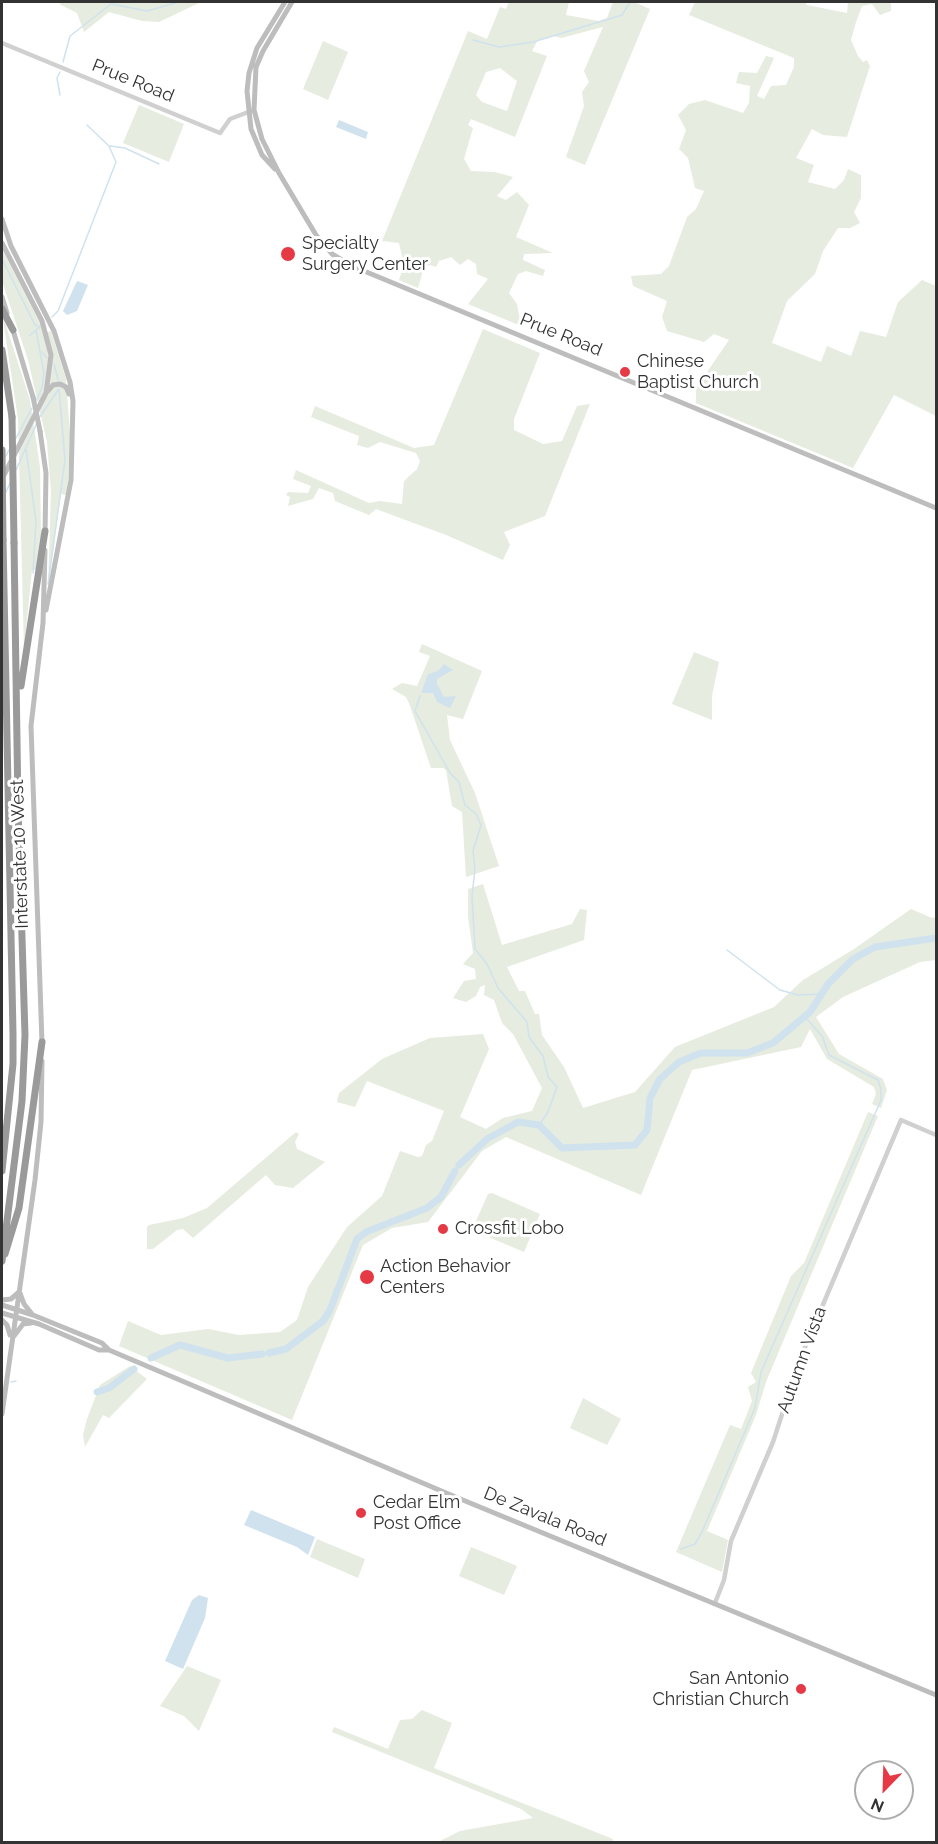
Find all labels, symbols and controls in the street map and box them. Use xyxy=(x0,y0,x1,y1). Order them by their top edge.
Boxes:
street label: Prue Road xyxy=(89,55,177,107)
place label: Specialty Surgery Center xyxy=(302,233,428,276)
marker: Specialty Surgery Center xyxy=(279,245,297,263)
street label: Prue Road xyxy=(517,309,605,361)
place label: Chinese Baptist Church xyxy=(637,351,759,394)
marker: Chinese Baptist Church xyxy=(618,365,632,379)
street label: Interstate 10 West xyxy=(7,779,33,929)
place label: Crossfit Lobo xyxy=(455,1218,564,1240)
marker: Crossfit Lobo xyxy=(436,1222,450,1236)
place label: Action Behavior Centers xyxy=(380,1256,511,1298)
marker: Action Behavior Centers xyxy=(358,1268,376,1286)
street label: Autumn Vista xyxy=(773,1304,831,1416)
street label: De Zavala Road xyxy=(480,1483,610,1551)
place label: Cedar Elm Post Office xyxy=(373,1492,461,1534)
marker: Cedar Elm Post Office xyxy=(354,1506,368,1520)
place label: San Antonio Christian Church xyxy=(652,1668,789,1710)
marker: San Antonio Christian Church xyxy=(794,1682,808,1696)
north arrow xyxy=(854,1760,914,1820)
text: N xyxy=(868,1794,887,1816)

